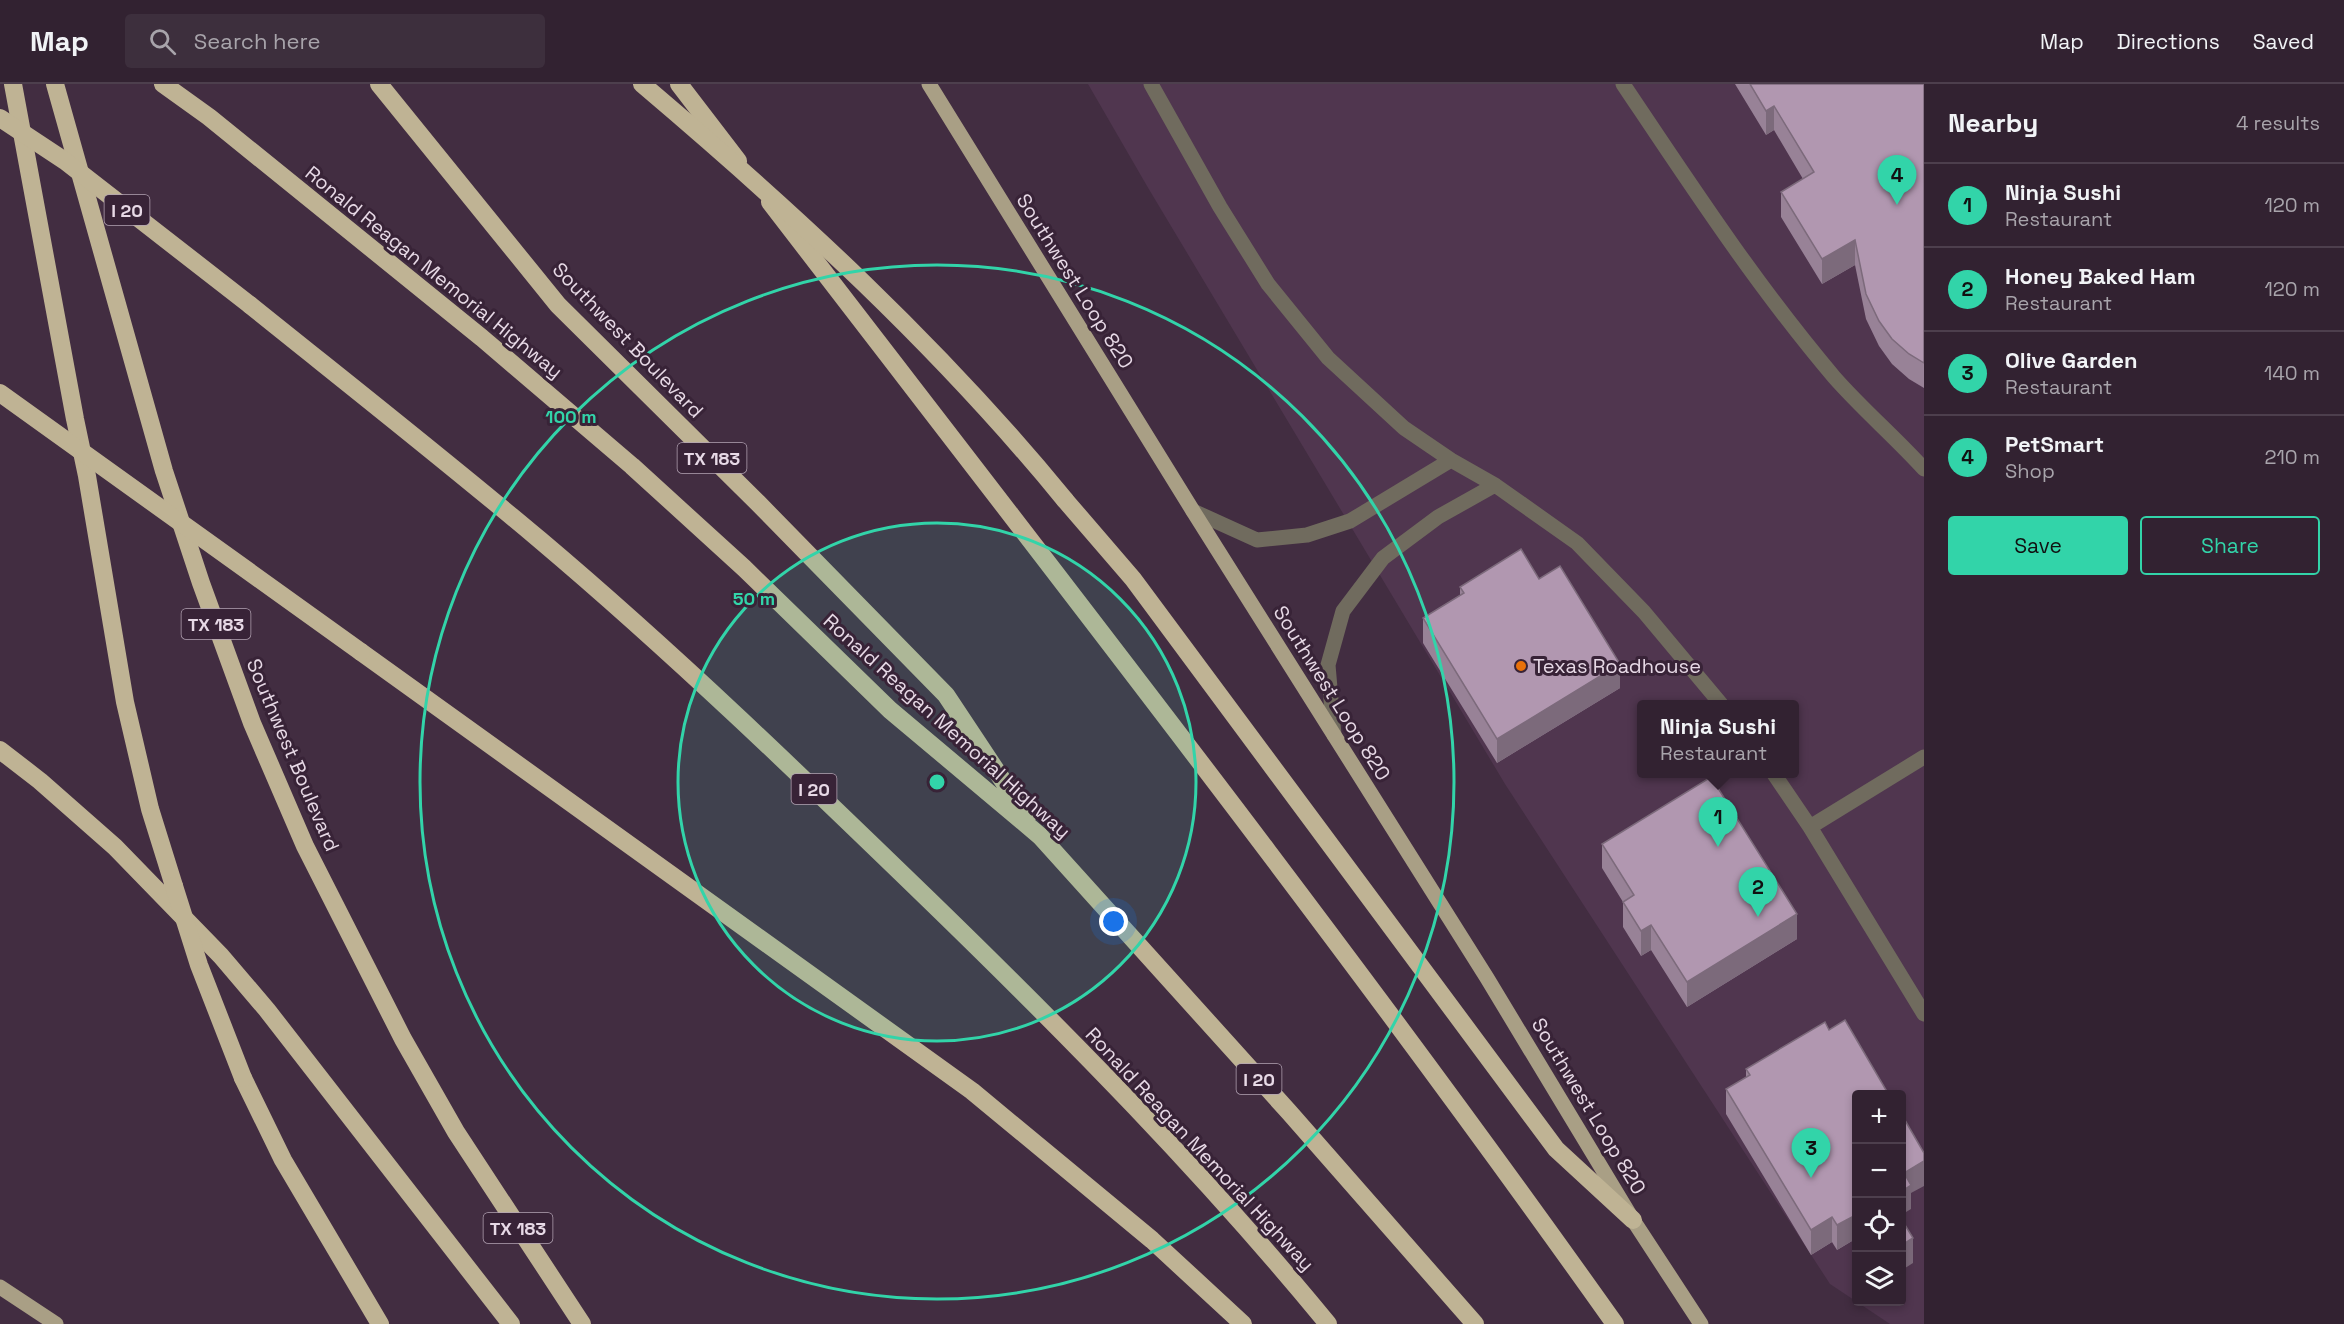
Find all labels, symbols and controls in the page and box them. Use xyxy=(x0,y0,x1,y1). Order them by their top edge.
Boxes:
search box xyxy=(125,14,545,68)
text: Map xyxy=(30,23,89,59)
icon: search xyxy=(146,25,179,58)
text: Search here xyxy=(194,27,321,55)
text: Map xyxy=(2040,28,2084,55)
text: Directions xyxy=(2117,28,2220,55)
text: Saved xyxy=(2253,28,2314,55)
text: Nearby xyxy=(1948,106,2038,140)
text: 4 results xyxy=(2236,110,2320,136)
pin: 4 xyxy=(1878,156,1916,205)
street label: Ronald Reagan Memorial Highway xyxy=(300,160,568,384)
text: Ninja Sushi xyxy=(2005,178,2121,206)
street label: Southwest Loop 820 xyxy=(1011,189,1139,373)
text: 1 xyxy=(1963,192,1972,218)
text: 120 m xyxy=(2264,192,2320,218)
road number: I 20 xyxy=(104,195,150,225)
text: Restaurant xyxy=(2005,206,2112,232)
street label: Southwest Boulevard xyxy=(547,257,709,423)
text: Honey Baked Ham xyxy=(2005,262,2196,290)
text: 2 xyxy=(1962,276,1973,302)
text: 120 m xyxy=(2264,276,2320,302)
text: Restaurant xyxy=(2005,290,2112,316)
text: Olive Garden xyxy=(2005,346,2138,374)
text: 3 xyxy=(1961,360,1974,386)
text: 140 m xyxy=(2264,360,2320,386)
text: Restaurant xyxy=(2005,374,2112,400)
text: 100 m xyxy=(545,405,597,428)
text: PetSmart xyxy=(2005,430,2104,458)
road number: TX 183 xyxy=(678,443,746,473)
text: 4 xyxy=(1961,444,1974,470)
text: 210 m xyxy=(2264,444,2320,470)
text: Shop xyxy=(2005,458,2055,484)
button: Save xyxy=(1948,516,2128,575)
button: Share xyxy=(2140,516,2320,575)
text: 50 m xyxy=(733,587,775,610)
street label: Southwest Loop 820 xyxy=(1268,601,1396,785)
street label: Ronald Reagan Memorial Highway xyxy=(818,608,1076,844)
road number: TX 183 xyxy=(182,609,250,639)
place label: Texas Roadhouse xyxy=(1533,653,1701,679)
street label: Southwest Boulevard xyxy=(241,655,345,855)
marker: Texas Roadhouse xyxy=(1514,659,1528,673)
popup xyxy=(1637,700,1799,778)
text: Ninja Sushi xyxy=(1660,712,1776,740)
text: Restaurant xyxy=(1660,740,1767,766)
centre of rings xyxy=(927,772,947,792)
road number: I 20 xyxy=(792,774,836,804)
pin: 1 xyxy=(1698,798,1738,847)
pin: 2 xyxy=(1738,868,1778,917)
your location xyxy=(1099,907,1128,936)
street label: Southwest Loop 820 xyxy=(1526,1013,1652,1199)
street label: Ronald Reagan Memorial Highway xyxy=(1080,1022,1320,1276)
road number: I 20 xyxy=(1236,1064,1282,1094)
map controls xyxy=(1852,1090,1906,1306)
button: + xyxy=(1852,1090,1906,1144)
pin: 3 xyxy=(1792,1128,1830,1178)
button: − xyxy=(1852,1144,1906,1198)
button: locate xyxy=(1852,1198,1906,1252)
road number: TX 183 xyxy=(484,1213,552,1243)
button: layers xyxy=(1852,1252,1906,1306)

